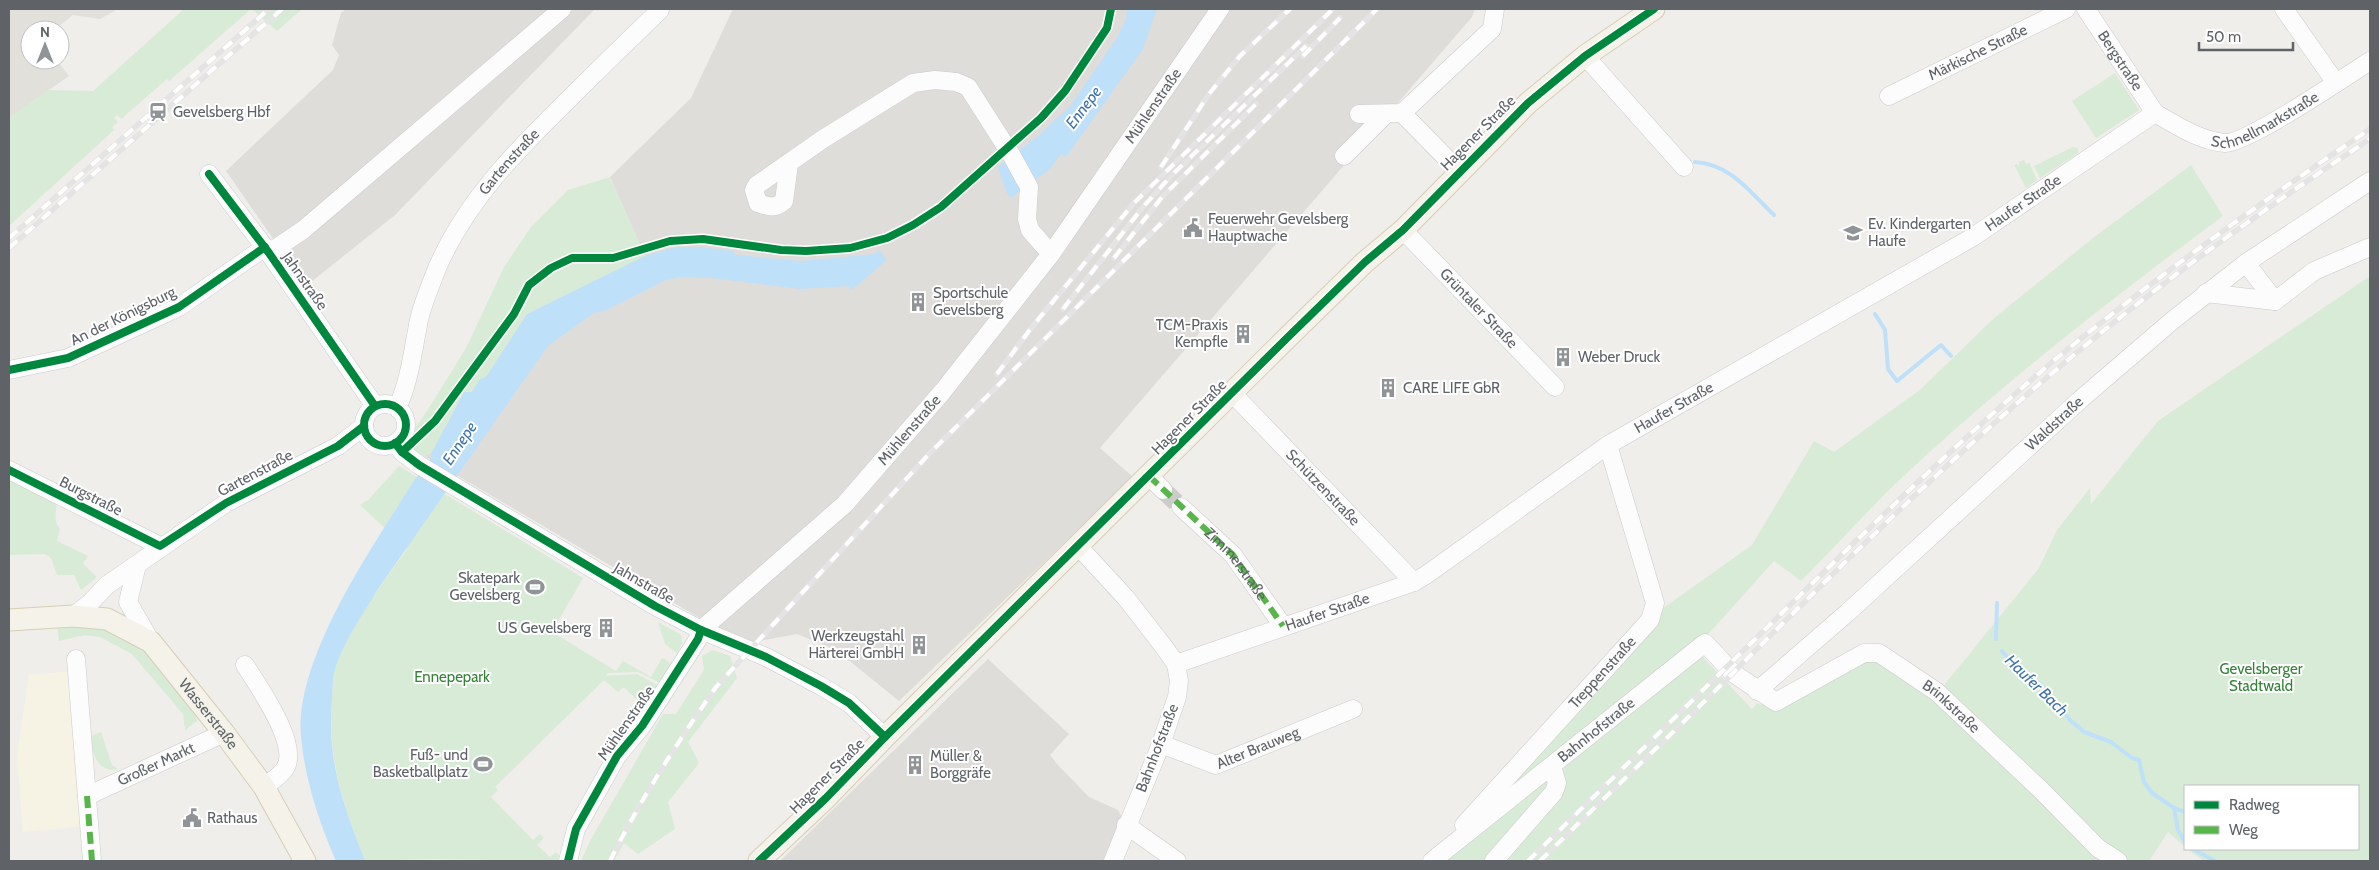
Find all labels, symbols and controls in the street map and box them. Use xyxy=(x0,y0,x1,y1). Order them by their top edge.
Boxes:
north arrow xyxy=(20,20,70,70)
street label: Märkische Straße xyxy=(1925,20,2031,84)
scale bar xyxy=(2199,20,2293,52)
text: N xyxy=(40,23,50,41)
street label: Bergstraße xyxy=(2094,27,2147,94)
text: 50 m xyxy=(2206,28,2241,46)
street label: Mühlenstraße xyxy=(1121,65,1185,147)
water label: Ennepe xyxy=(1061,83,1105,132)
street label: Schnellmarkstraße xyxy=(2209,88,2322,152)
street label: Hagener Straße xyxy=(1437,92,1519,174)
station icon: Gevelsberg Hbf xyxy=(147,101,169,123)
place label: Gevelsberg Hbf xyxy=(173,103,271,121)
street label: Gartenstraße xyxy=(475,125,543,198)
street label: Haufer Straße xyxy=(1982,171,2065,235)
place label: Feuerwehr Gevelsberg Hauptwache xyxy=(1208,210,1349,245)
place label: Ev. Kindergarten Haufe xyxy=(1868,215,1971,250)
public building icon: Feuerwehr Gevelsberg Hauptwache xyxy=(1182,217,1204,239)
school or university icon: Ev. Kindergarten Haufe xyxy=(1842,222,1864,244)
street label: Jahnstraße xyxy=(278,248,332,314)
street label: Grüntaler Straße xyxy=(1436,265,1522,352)
street label: An der Königsburg xyxy=(67,282,179,349)
place label: Sportschule Gevelsberg xyxy=(933,284,1009,319)
building icon: Sportschule Gevelsberg xyxy=(907,291,929,313)
place label: TCM-Praxis Kempfle xyxy=(1156,316,1228,351)
building icon: TCM-Praxis Kempfle xyxy=(1232,323,1254,345)
building icon: Weber Druck xyxy=(1552,346,1574,368)
place label: Weber Druck xyxy=(1578,348,1661,366)
street label: Hagener Straße xyxy=(1148,376,1230,458)
building icon: CARE LIFE GbR xyxy=(1377,377,1399,399)
street label: Haufer Straße xyxy=(1631,378,1717,437)
place label: CARE LIFE GbR xyxy=(1403,379,1500,397)
street label: Mühlenstraße xyxy=(874,391,945,469)
street label: Waldstraße xyxy=(2022,392,2087,454)
water label: Ennepe xyxy=(438,418,481,468)
street label: Schützenstraße xyxy=(1282,445,1364,529)
street label: Gartenstraße xyxy=(214,446,296,500)
street label: Burgstraße xyxy=(57,472,126,520)
street label: Zimmerstraße xyxy=(1201,524,1271,604)
street label: Jahnstraße xyxy=(610,558,678,608)
place label: Skatepark Gevelsberg xyxy=(450,569,521,604)
sports icon: Skatepark Gevelsberg xyxy=(524,576,546,598)
street label: Haufer Straße xyxy=(1283,589,1372,635)
building icon: US Gevelsberg xyxy=(595,617,617,639)
place label: US Gevelsberg xyxy=(498,619,592,637)
place label: Werkzeugstahl Härterei GmbH xyxy=(808,627,904,662)
street label: Treppenstraße xyxy=(1565,632,1640,712)
building icon: Werkzeugstahl Härterei GmbH xyxy=(908,634,930,656)
water label: Haufer Bach xyxy=(2001,651,2072,720)
park label: Gevelsberger Stadtwald xyxy=(2220,660,2303,695)
park label: Ennepepark xyxy=(414,668,490,686)
street label: Wasserstraße xyxy=(175,675,242,753)
street label: Brinkstraße xyxy=(1919,676,1984,737)
street label: Mühlenstraße xyxy=(594,682,658,764)
street label: Bahnhofstraße xyxy=(1554,694,1638,766)
street label: Bahnhofstraße xyxy=(1132,701,1182,795)
street label: Alter Brauweg xyxy=(1214,723,1302,773)
street label: Hagener Straße xyxy=(786,735,868,817)
street label: Großer Markt xyxy=(115,739,198,790)
place label: Fuß- und Basketballplatz xyxy=(373,746,468,781)
place label: Müller & Borggräfe xyxy=(930,747,991,782)
sports icon: Fuß- und Basketballplatz xyxy=(472,753,494,775)
building icon: Müller & Borggräfe xyxy=(904,754,926,776)
legend xyxy=(2184,785,2359,850)
text: Radweg xyxy=(2229,796,2280,814)
public building icon: Rathaus xyxy=(181,807,203,829)
place label: Rathaus xyxy=(207,809,257,827)
text: Weg xyxy=(2229,821,2258,839)

